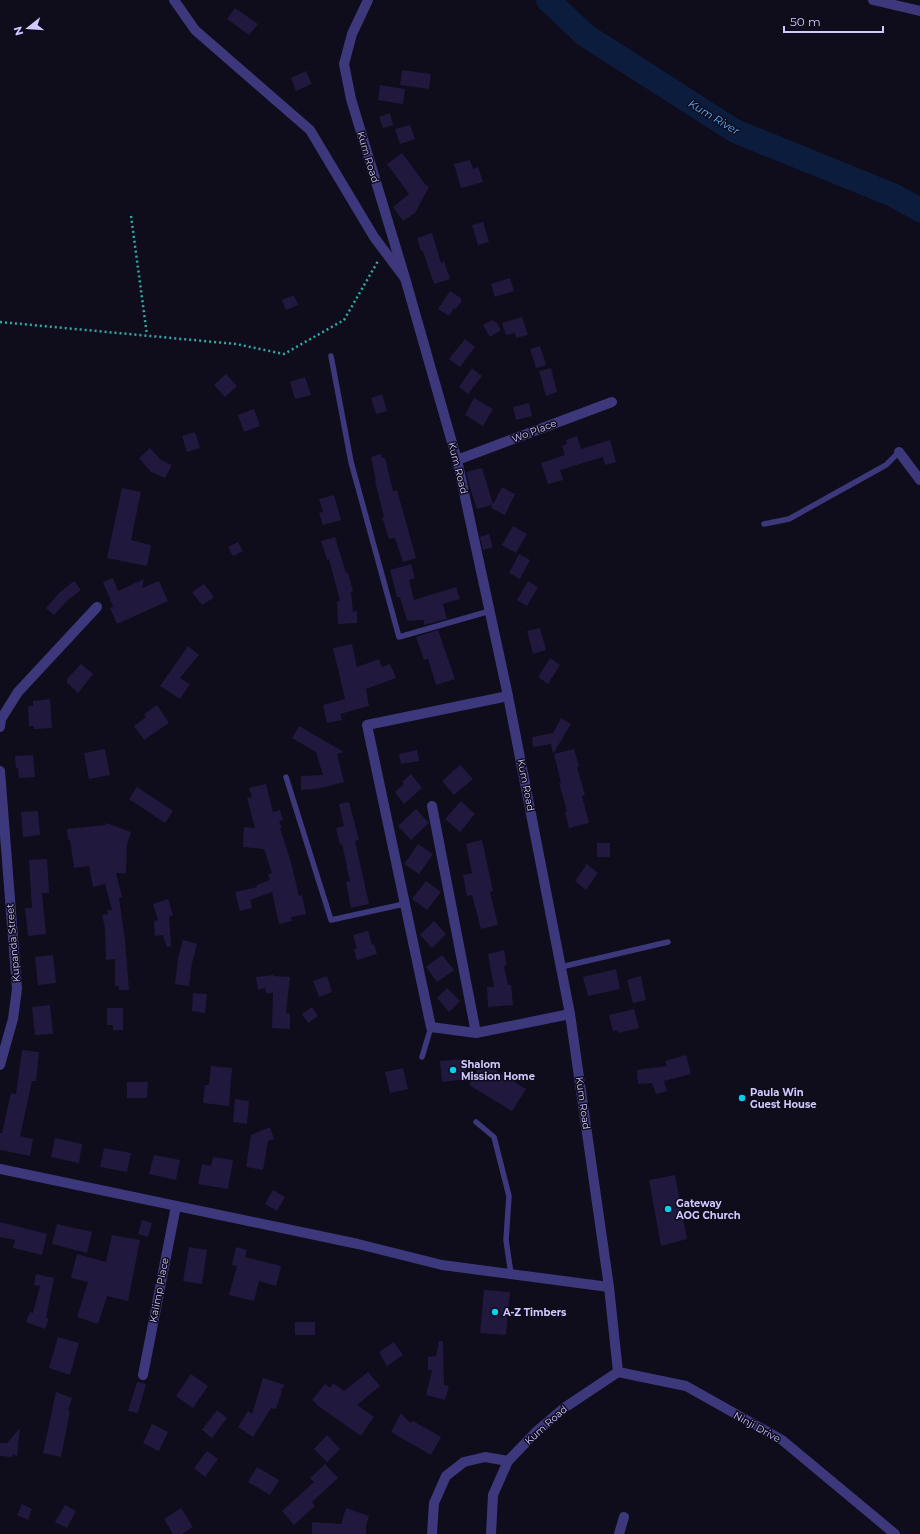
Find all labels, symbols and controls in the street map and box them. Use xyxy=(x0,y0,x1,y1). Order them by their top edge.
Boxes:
north arrow xyxy=(8,8,48,48)
scale bar xyxy=(784,8,883,34)
text: 50 m xyxy=(790,14,821,29)
text: N xyxy=(10,25,26,37)
water label: Kum River xyxy=(686,96,743,138)
street label: Kum Road xyxy=(354,130,382,184)
street label: Wo Place xyxy=(510,417,558,445)
street label: Kum Road xyxy=(445,441,471,495)
street label: Kum Road xyxy=(515,758,537,812)
street label: Kupanda Street xyxy=(3,903,23,983)
place label: Shalom Mission Home xyxy=(461,1058,535,1083)
marker: Shalom Mission Home xyxy=(448,1065,458,1075)
street label: Kum Road xyxy=(573,1076,593,1130)
place label: Paula Win Guest House xyxy=(750,1086,817,1111)
marker: Paula Win Guest House xyxy=(737,1093,747,1103)
place label: Gateway AOG Church xyxy=(675,1197,741,1222)
marker: Gateway AOG Church xyxy=(663,1204,673,1214)
street label: Kalimp Place xyxy=(146,1257,172,1323)
place label: A-Z Timbers xyxy=(502,1306,567,1319)
marker: A-Z Timbers xyxy=(490,1307,500,1317)
street label: Kum Road xyxy=(522,1402,570,1448)
street label: Ninji Drive xyxy=(731,1409,783,1445)

